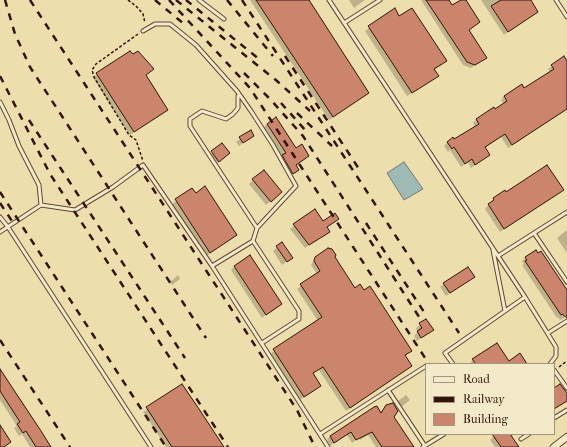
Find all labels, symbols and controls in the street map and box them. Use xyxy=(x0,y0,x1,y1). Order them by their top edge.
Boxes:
legend xyxy=(425,363,555,435)
text: Road xyxy=(463,372,490,386)
text: Railway xyxy=(463,392,505,406)
text: Building xyxy=(463,412,508,426)

